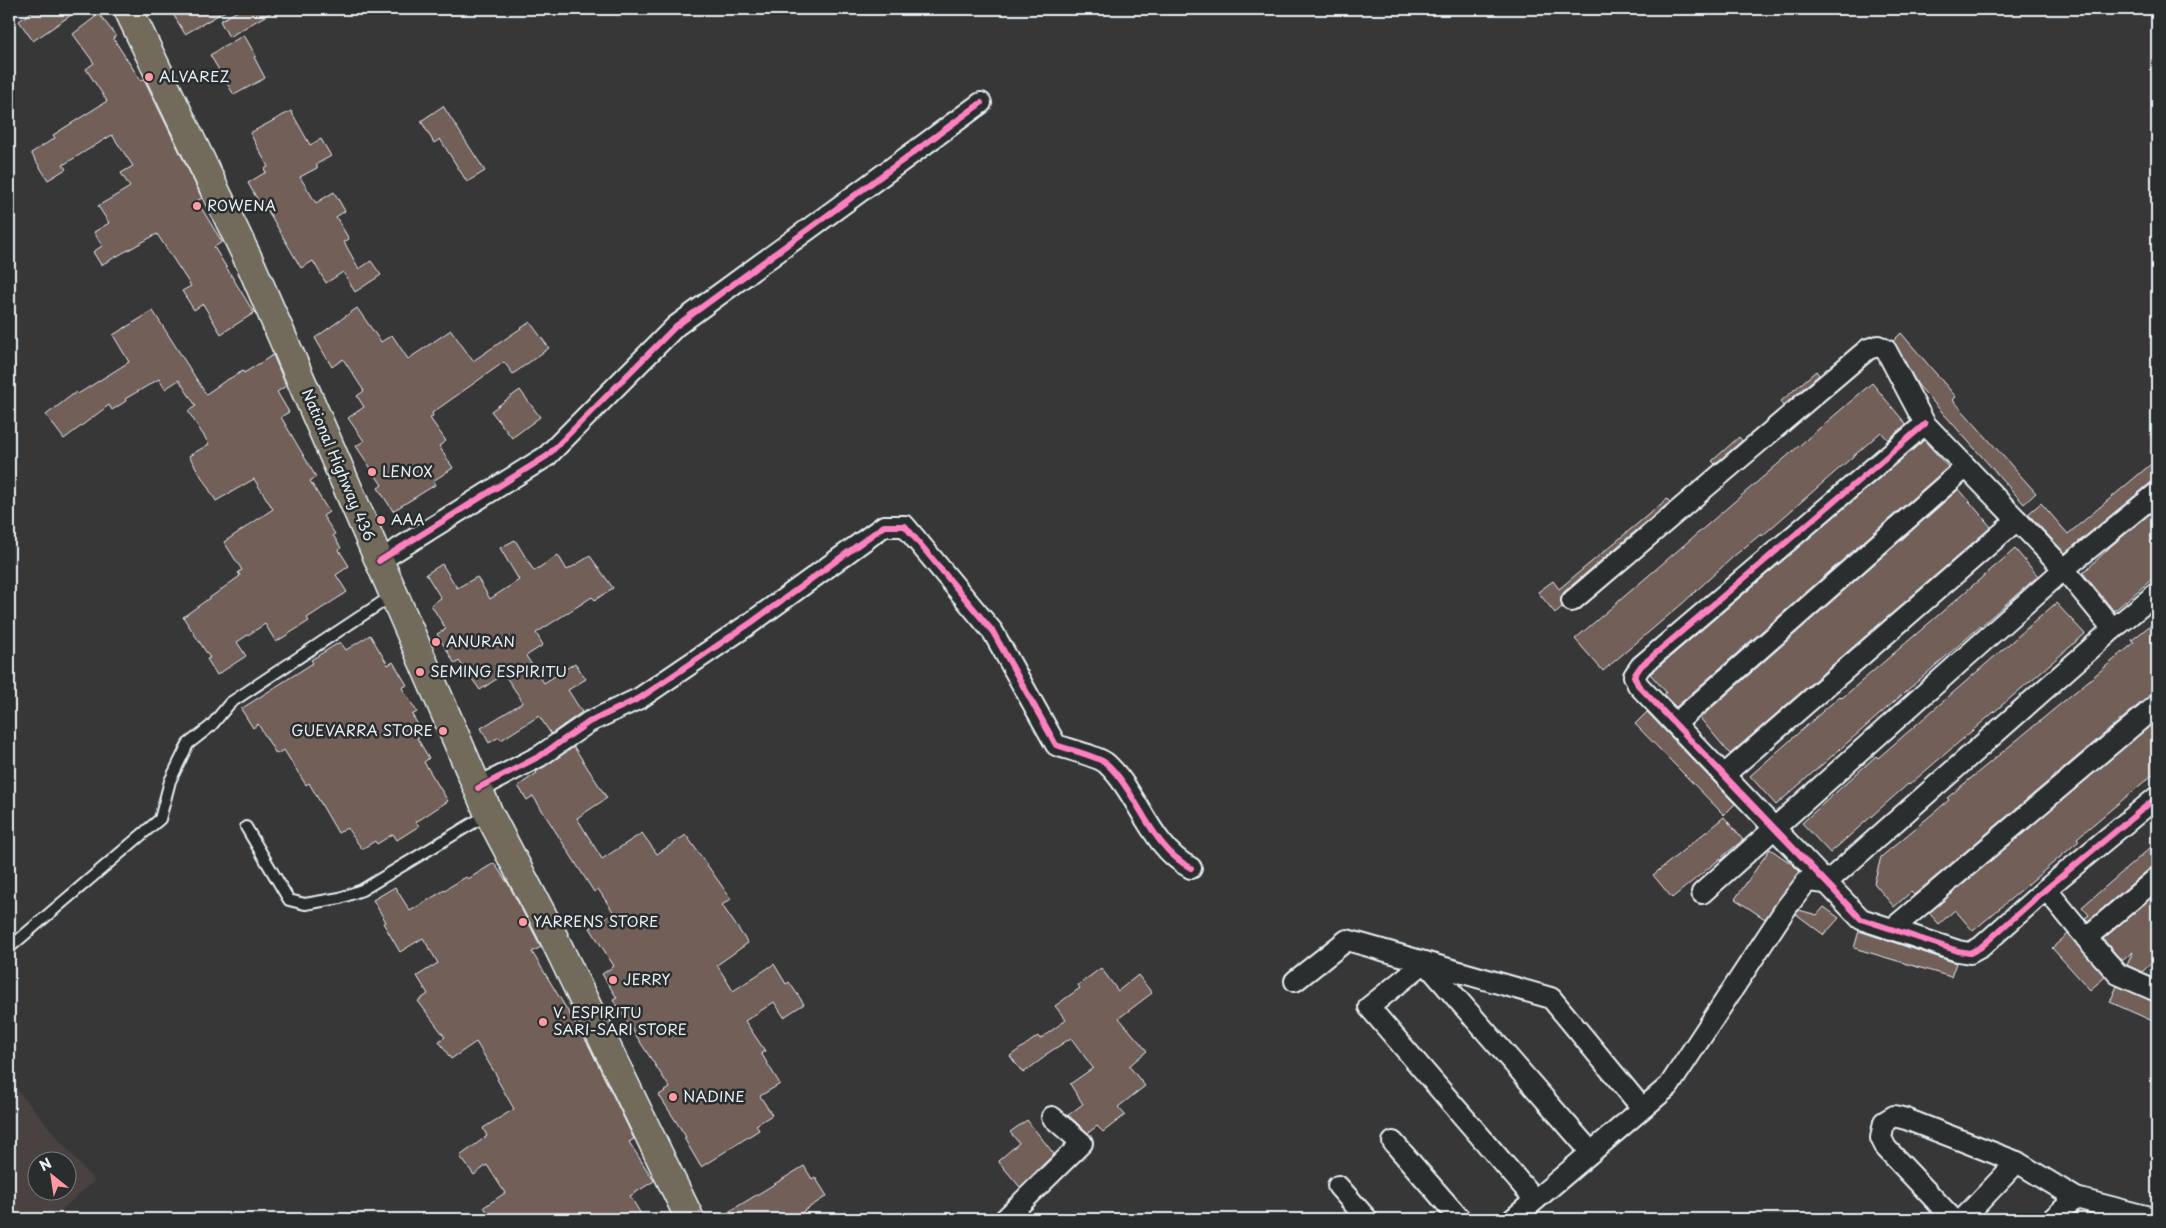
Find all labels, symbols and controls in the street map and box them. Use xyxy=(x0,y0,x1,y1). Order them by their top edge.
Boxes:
place label: ALVAREZ xyxy=(159,64,230,87)
marker: ALVAREZ xyxy=(143,71,155,83)
place label: ROWENA xyxy=(207,193,276,216)
marker: ROWENA xyxy=(191,200,203,212)
street label: National Highway 436 xyxy=(297,385,382,544)
place label: LENOX xyxy=(382,459,433,482)
marker: LENOX xyxy=(366,466,378,478)
place label: AAA xyxy=(391,507,425,530)
marker: AAA xyxy=(375,514,387,526)
place label: ANURAN xyxy=(446,629,515,652)
marker: ANURAN xyxy=(430,636,442,648)
place label: SEMING ESPIRITU xyxy=(430,659,567,682)
marker: SEMING ESPIRITU xyxy=(414,666,426,678)
place label: GUEVARRA STORE xyxy=(291,718,433,741)
marker: GUEVARRA STORE xyxy=(437,725,449,737)
place label: YARRENS STORE xyxy=(533,909,658,932)
marker: YARRENS STORE xyxy=(517,916,529,928)
place label: JERRY xyxy=(623,967,670,990)
marker: JERRY xyxy=(607,974,619,986)
place label: V. ESPIRITU SARI-SARI STORE xyxy=(553,1000,687,1040)
marker: V. ESPIRITU SARI-SARI STORE xyxy=(537,1016,549,1028)
place label: NADINE xyxy=(683,1084,745,1107)
marker: NADINE xyxy=(667,1091,679,1103)
north arrow xyxy=(28,1150,78,1200)
text: N xyxy=(35,1152,55,1176)

